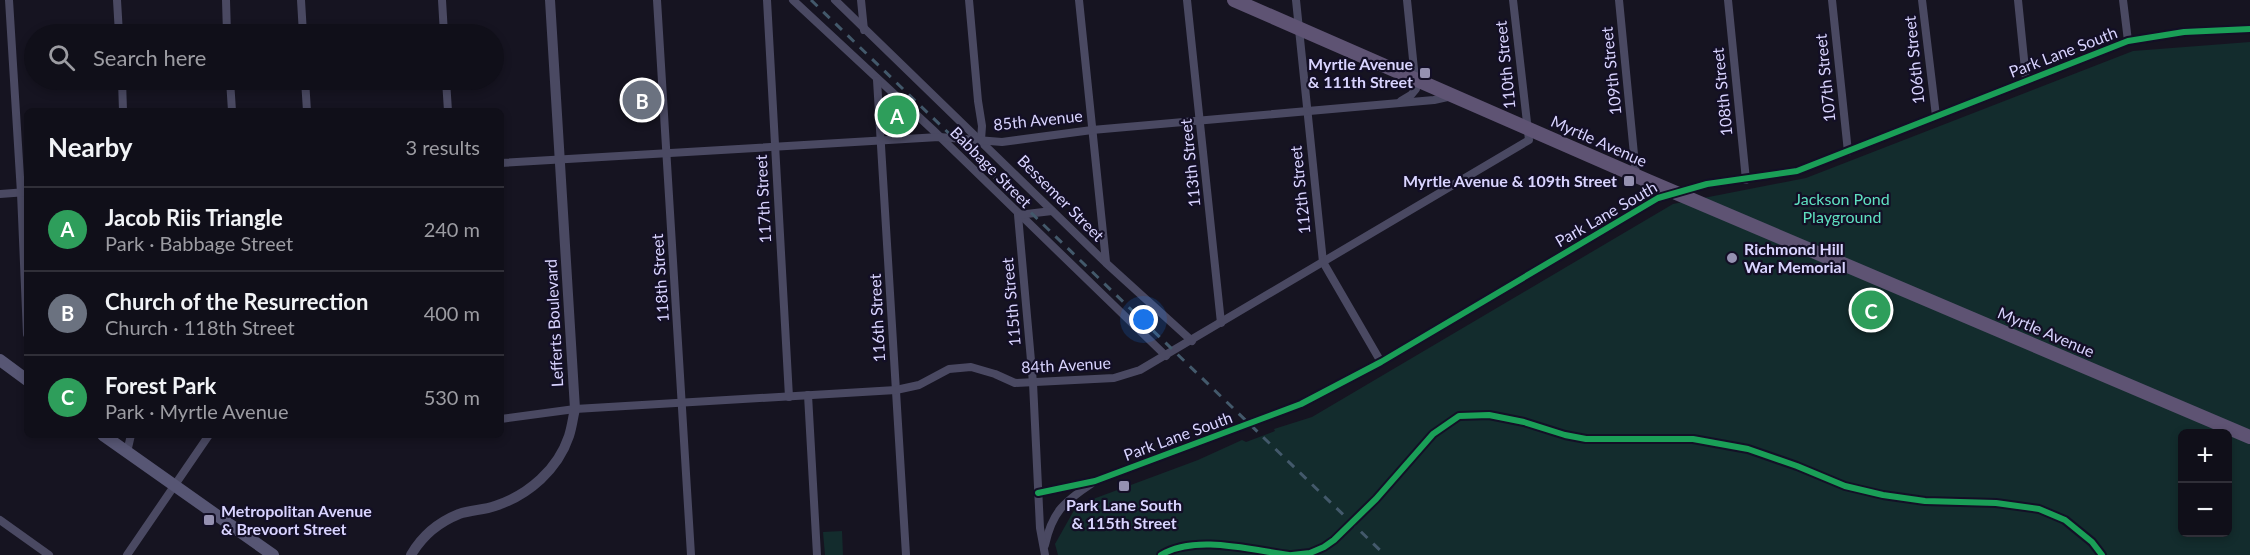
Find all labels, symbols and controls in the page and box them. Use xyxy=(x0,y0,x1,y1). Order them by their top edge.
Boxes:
street label: 106th Street xyxy=(1899,15,1928,105)
street label: 110th Street xyxy=(1490,20,1519,110)
street label: Park Lane South xyxy=(2006,22,2120,81)
search box xyxy=(24,24,504,90)
street label: 109th Street xyxy=(1596,26,1625,116)
street label: 107th Street xyxy=(1810,33,1839,123)
icon: search xyxy=(45,41,78,74)
text: Search here xyxy=(93,44,206,71)
street label: 108th Street xyxy=(1707,47,1736,137)
place label: Myrtle Avenue & 111th Street xyxy=(1308,54,1413,91)
marker: Myrtle Avenue & 111th Street xyxy=(1418,66,1432,80)
pin: B xyxy=(622,78,662,122)
pin: A xyxy=(878,92,916,138)
street label: 85th Avenue xyxy=(992,105,1084,134)
street label: Myrtle Avenue xyxy=(1548,111,1650,170)
street label: 113th Street xyxy=(1175,118,1204,208)
street label: Babbage Street xyxy=(947,122,1036,211)
text: Nearby xyxy=(48,131,133,163)
text: 3 results xyxy=(405,135,480,159)
street label: 112th Street xyxy=(1285,145,1314,235)
street label: Bessemer Street xyxy=(1014,151,1109,245)
street label: 117th Street xyxy=(751,154,774,244)
place label: Myrtle Avenue & 109th Street xyxy=(1403,171,1617,190)
marker: Myrtle Avenue & 109th Street xyxy=(1622,174,1636,188)
street label: Park Lane South xyxy=(1552,177,1660,250)
park label: Jackson Pond Playground xyxy=(1794,189,1890,226)
text: Jacob Riis Triangle xyxy=(105,204,283,231)
text: A xyxy=(61,217,74,241)
text: 240 m xyxy=(424,217,480,241)
text: Park · Babbage Street xyxy=(105,231,293,255)
street label: 118th Street xyxy=(647,233,672,323)
place label: Richmond Hill War Memorial xyxy=(1744,239,1846,276)
marker: Richmond Hill War Memorial xyxy=(1725,251,1739,265)
street label: 115th Street xyxy=(997,257,1024,347)
street label: Lefferts Boulevard xyxy=(541,259,566,388)
street label: 116th Street xyxy=(865,273,888,363)
text: Church of the Resurrection xyxy=(105,288,368,315)
pin: C xyxy=(1852,288,1890,332)
text: B xyxy=(61,301,74,325)
text: 400 m xyxy=(424,301,480,325)
street label: Myrtle Avenue xyxy=(1995,303,2097,360)
your location xyxy=(1129,305,1158,334)
text: Church · 118th Street xyxy=(105,315,295,339)
street label: 84th Avenue xyxy=(1021,353,1111,376)
text: Forest Park xyxy=(105,372,216,399)
text: C xyxy=(61,385,74,409)
text: 530 m xyxy=(424,385,480,409)
text: Park · Myrtle Avenue xyxy=(105,399,289,423)
street label: Park Lane South xyxy=(1121,407,1235,464)
map controls xyxy=(2178,429,2232,537)
button: + xyxy=(2178,429,2232,483)
marker: Park Lane South & 115th Street xyxy=(1117,479,1131,493)
button: − xyxy=(2178,483,2232,537)
place label: Park Lane South & 115th Street xyxy=(1066,495,1182,532)
place label: Metropolitan Avenue & Brevoort Street xyxy=(221,501,372,538)
marker: Metropolitan Avenue & Brevoort Street xyxy=(202,513,216,527)

